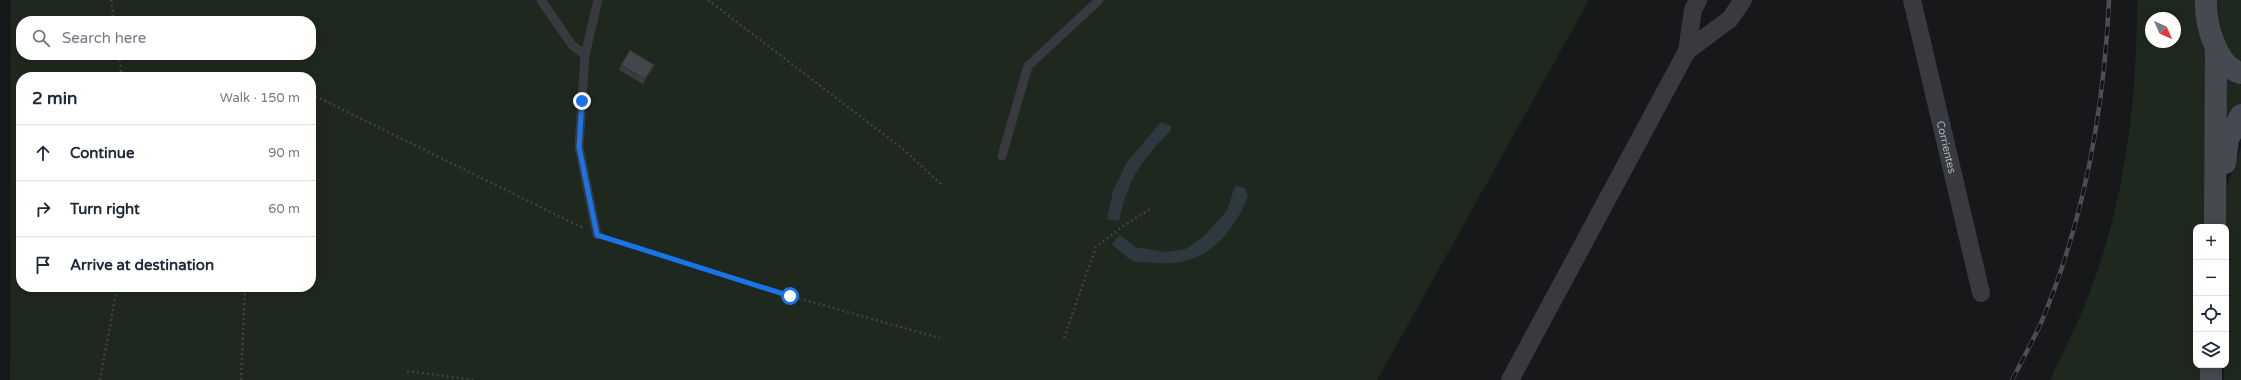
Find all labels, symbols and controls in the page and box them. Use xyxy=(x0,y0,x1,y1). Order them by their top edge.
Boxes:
north arrow xyxy=(2145,12,2181,48)
search box xyxy=(16,16,316,60)
icon: search xyxy=(30,27,52,49)
text: Search here xyxy=(62,29,146,47)
text: 2 min xyxy=(32,88,77,109)
text: Walk · 150 m xyxy=(220,90,300,106)
route end xyxy=(573,92,591,110)
street label: Corrientes xyxy=(1934,119,1959,175)
icon: ahead xyxy=(32,142,54,164)
text: Continue xyxy=(70,144,134,162)
text: 90 m xyxy=(268,145,300,161)
icon: right xyxy=(32,198,54,220)
text: Turn right xyxy=(70,200,140,218)
text: 60 m xyxy=(268,201,300,217)
map controls xyxy=(2193,224,2229,368)
button: + xyxy=(2193,224,2229,260)
icon: arrive xyxy=(32,254,54,276)
text: Arrive at destination xyxy=(70,256,214,274)
button: − xyxy=(2193,260,2229,296)
route start xyxy=(781,287,799,305)
button: locate xyxy=(2193,296,2229,332)
button: layers xyxy=(2193,332,2229,368)

